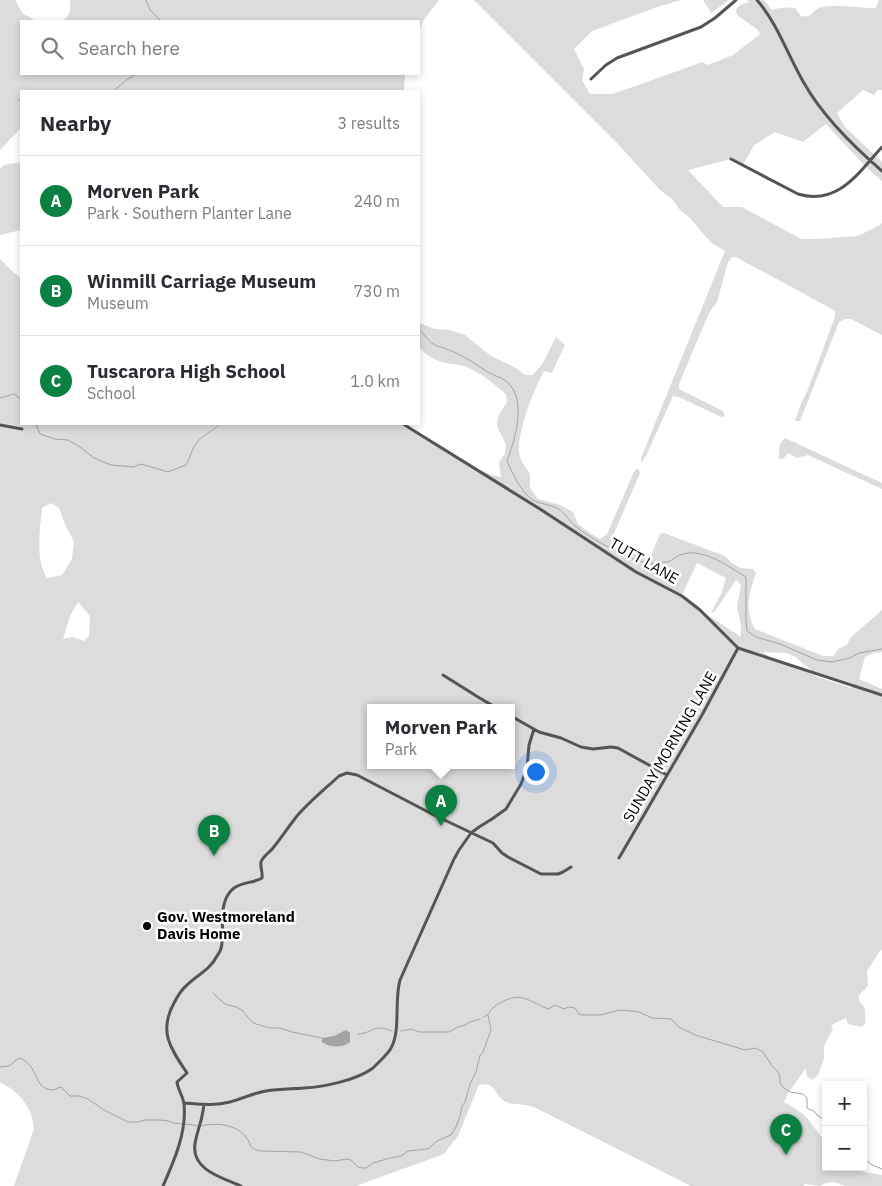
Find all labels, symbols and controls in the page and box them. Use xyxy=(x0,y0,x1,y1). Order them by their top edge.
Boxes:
search box xyxy=(20,20,420,75)
icon: search xyxy=(38,34,66,62)
text: Search here xyxy=(78,36,180,60)
text: Nearby xyxy=(40,109,111,137)
text: 3 results xyxy=(337,113,400,133)
text: Morven Park xyxy=(87,179,199,203)
text: A xyxy=(51,191,61,211)
text: 240 m xyxy=(353,191,400,211)
text: Park · Southern Planter Lane xyxy=(87,203,292,223)
text: Winmill Carriage Museum xyxy=(87,269,316,293)
text: B xyxy=(51,281,61,301)
text: 730 m xyxy=(353,281,400,301)
text: Museum xyxy=(87,293,149,313)
text: Tuscarora High School xyxy=(87,359,285,383)
text: C xyxy=(51,371,61,391)
text: 1.0 km xyxy=(350,371,400,391)
text: School xyxy=(87,383,136,403)
street label: TUTT LANE xyxy=(606,533,682,588)
street label: SUNDAY MORNING LANE xyxy=(619,668,721,826)
popup xyxy=(367,704,515,769)
text: Morven Park xyxy=(385,715,497,739)
text: Park xyxy=(385,739,417,759)
your location xyxy=(523,759,549,785)
pin: A xyxy=(425,785,457,826)
pin: B xyxy=(198,815,230,856)
place label: Gov. Westmoreland Davis Home xyxy=(157,907,295,943)
marker: Gov. Westmoreland Davis Home xyxy=(141,920,153,932)
map controls xyxy=(822,1081,867,1171)
button: + xyxy=(822,1081,867,1126)
pin: C xyxy=(770,1114,802,1155)
button: − xyxy=(822,1126,867,1171)

